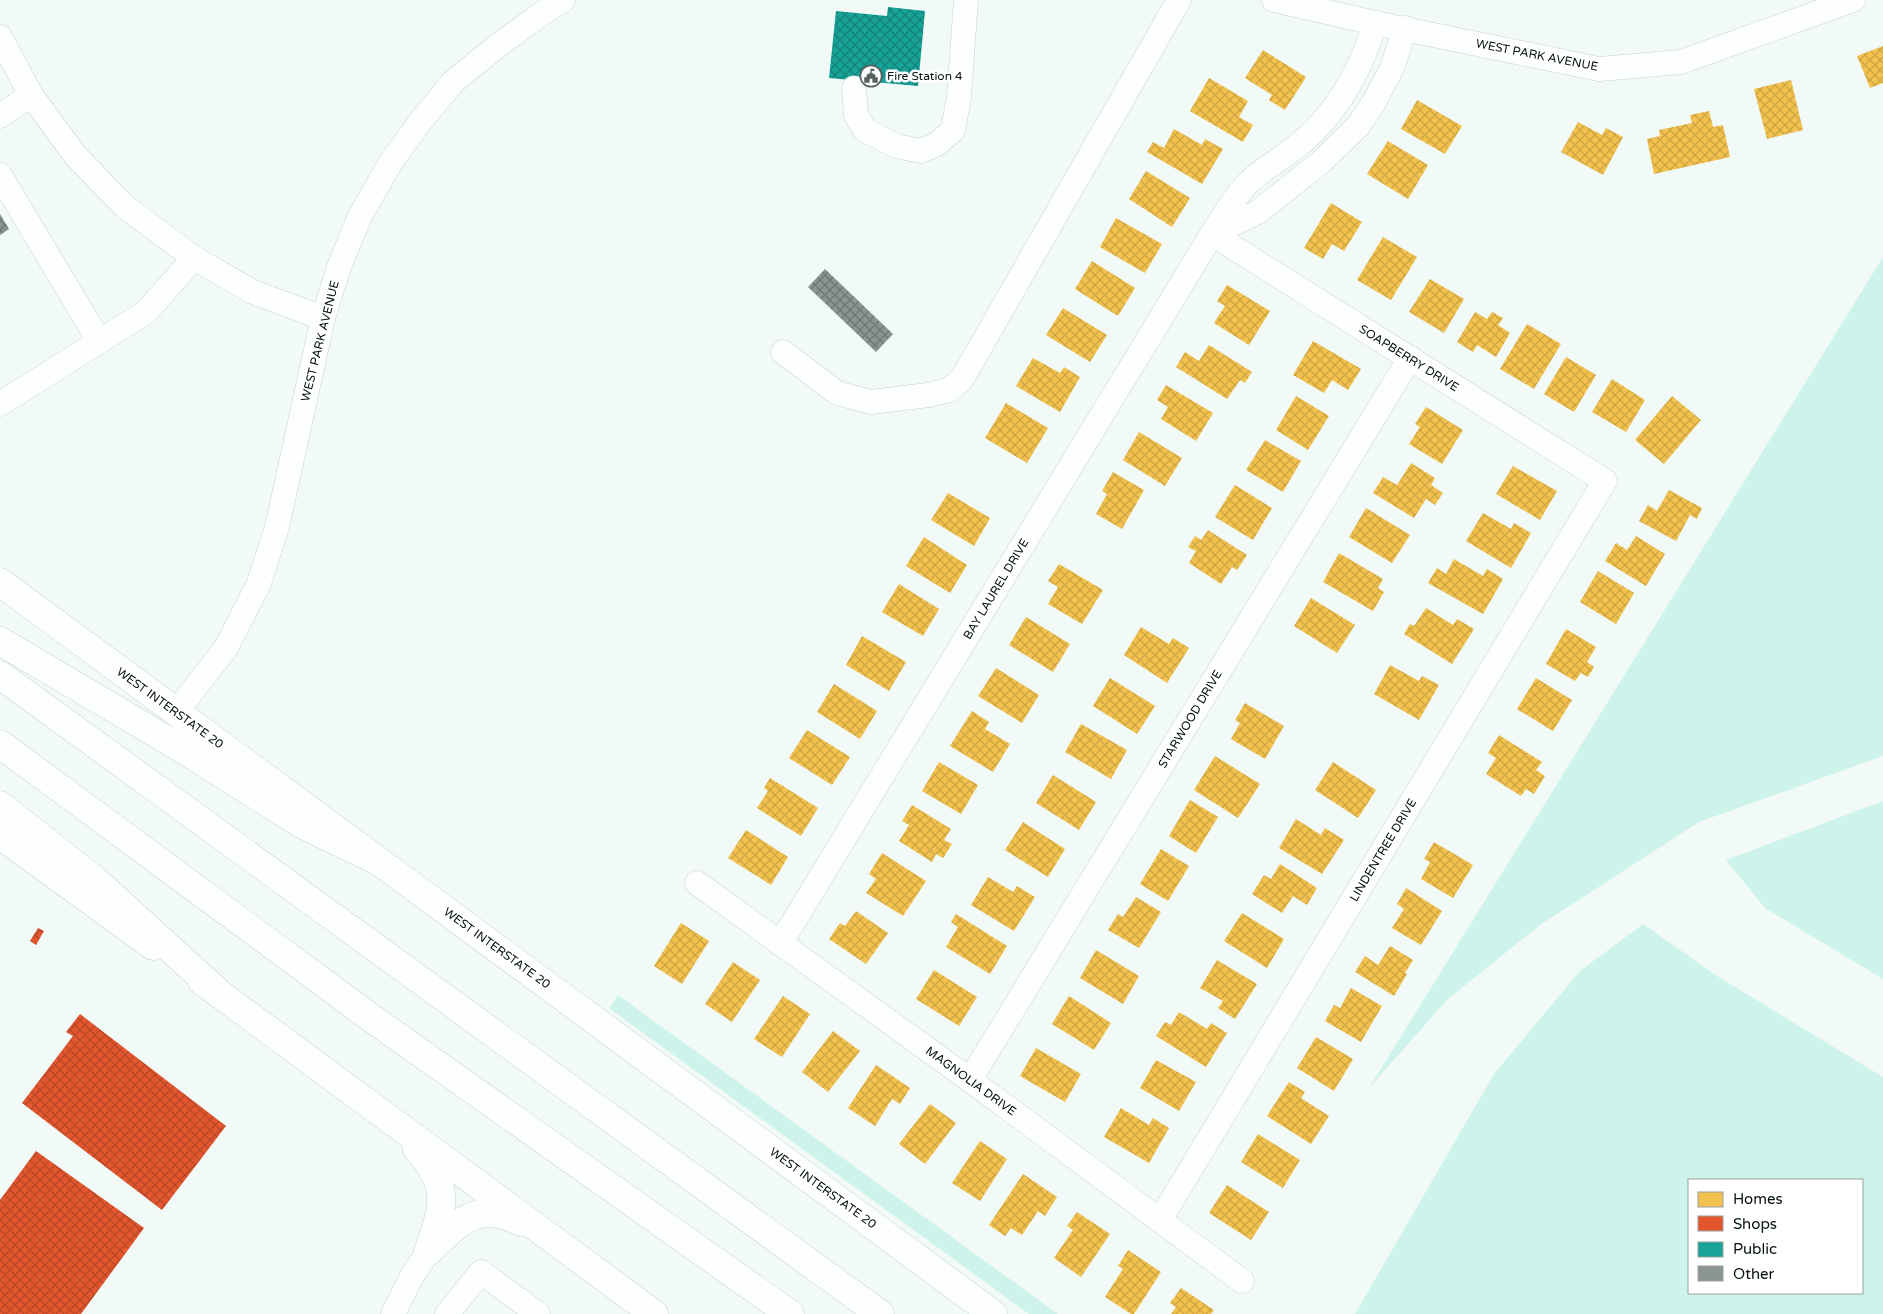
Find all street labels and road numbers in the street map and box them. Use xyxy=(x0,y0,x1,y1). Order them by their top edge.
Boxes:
street label: WEST PARK AVENUE xyxy=(1475,36,1600,74)
street label: WEST PARK AVENUE xyxy=(298,279,342,403)
street label: SOAPBERRY DRIVE xyxy=(1357,322,1462,395)
street label: BAY LAUREL DRIVE xyxy=(960,536,1032,642)
street label: WEST INTERSTATE 20 xyxy=(114,665,227,752)
street label: STARWOOD DRIVE xyxy=(1155,667,1225,770)
street label: LINDENTREE DRIVE xyxy=(1347,796,1419,904)
street label: WEST INTERSTATE 20 xyxy=(441,905,554,992)
street label: MAGNOLIA DRIVE xyxy=(923,1044,1019,1119)
street label: WEST INTERSTATE 20 xyxy=(767,1145,880,1232)

